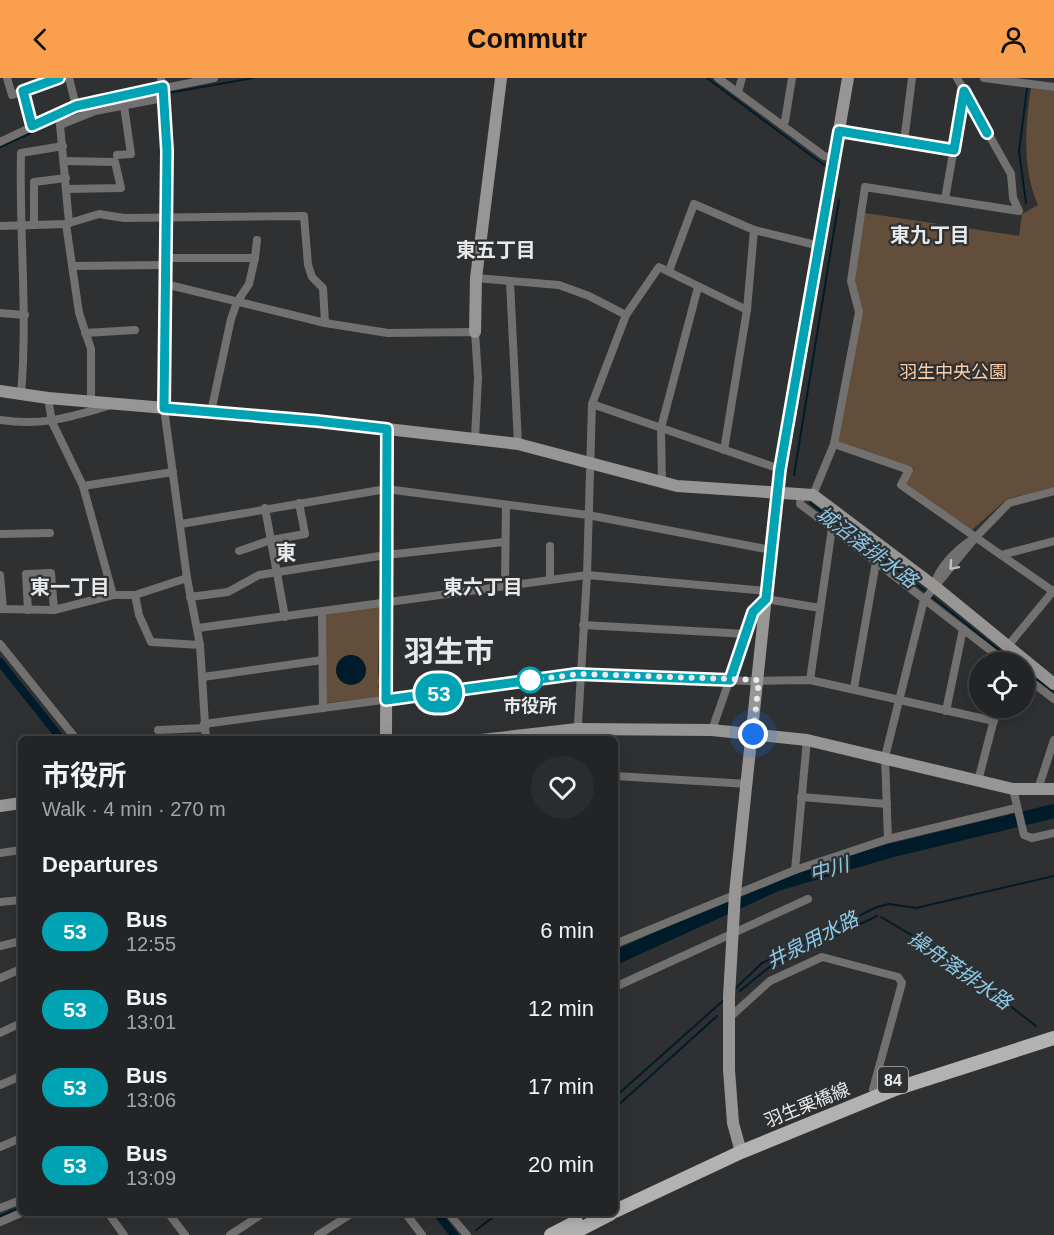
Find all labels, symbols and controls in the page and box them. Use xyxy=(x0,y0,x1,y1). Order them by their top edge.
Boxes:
icon: back xyxy=(24,23,57,56)
icon: person xyxy=(997,23,1030,56)
text: Commutr xyxy=(467,24,587,54)
district label: 東九丁目 xyxy=(890,224,970,246)
district label: 東五丁目 xyxy=(456,239,536,261)
park label: 羽生中央公園 xyxy=(899,362,1007,382)
water label: 城沼落排水路 xyxy=(812,502,923,593)
district label: 東 xyxy=(276,541,297,564)
one-way arrow xyxy=(950,559,961,570)
district label: 東一丁目 xyxy=(30,576,110,598)
district label: 東六丁目 xyxy=(443,576,523,598)
district label: 羽生市 xyxy=(404,635,494,668)
map controls xyxy=(969,652,1035,718)
button: locate xyxy=(969,652,1035,718)
marker: 市役所 xyxy=(517,667,543,693)
line badge: 53 xyxy=(412,674,466,712)
text: 53 xyxy=(427,682,451,705)
place label: 市役所 xyxy=(503,696,557,716)
your location xyxy=(738,719,768,749)
button: heart xyxy=(531,756,594,819)
text: 市役所 xyxy=(42,760,126,791)
text: Walk · 4 min · 270 m xyxy=(42,798,226,820)
text: Departures xyxy=(42,852,158,877)
water label: 中川 xyxy=(807,852,853,885)
text: Bus xyxy=(126,907,168,932)
water label: 井泉用水路 xyxy=(762,907,863,973)
text: 6 min xyxy=(540,918,594,943)
text: 53 xyxy=(63,920,87,943)
water label: 操舟落排水路 xyxy=(905,927,1017,1015)
text: 12:55 xyxy=(126,933,176,955)
text: Bus xyxy=(126,985,168,1010)
text: 12 min xyxy=(528,996,594,1021)
text: 53 xyxy=(63,998,87,1021)
text: 13:01 xyxy=(126,1011,176,1033)
text: Bus xyxy=(126,1063,168,1088)
road number: 84 xyxy=(878,1067,908,1093)
text: 17 min xyxy=(528,1074,594,1099)
text: 53 xyxy=(63,1076,87,1099)
street label: 羽生栗橋線 xyxy=(762,1079,852,1131)
text: 13:06 xyxy=(126,1089,176,1111)
text: Bus xyxy=(126,1141,168,1166)
text: 20 min xyxy=(528,1152,594,1177)
text: 53 xyxy=(63,1154,87,1177)
text: 13:09 xyxy=(126,1167,176,1189)

